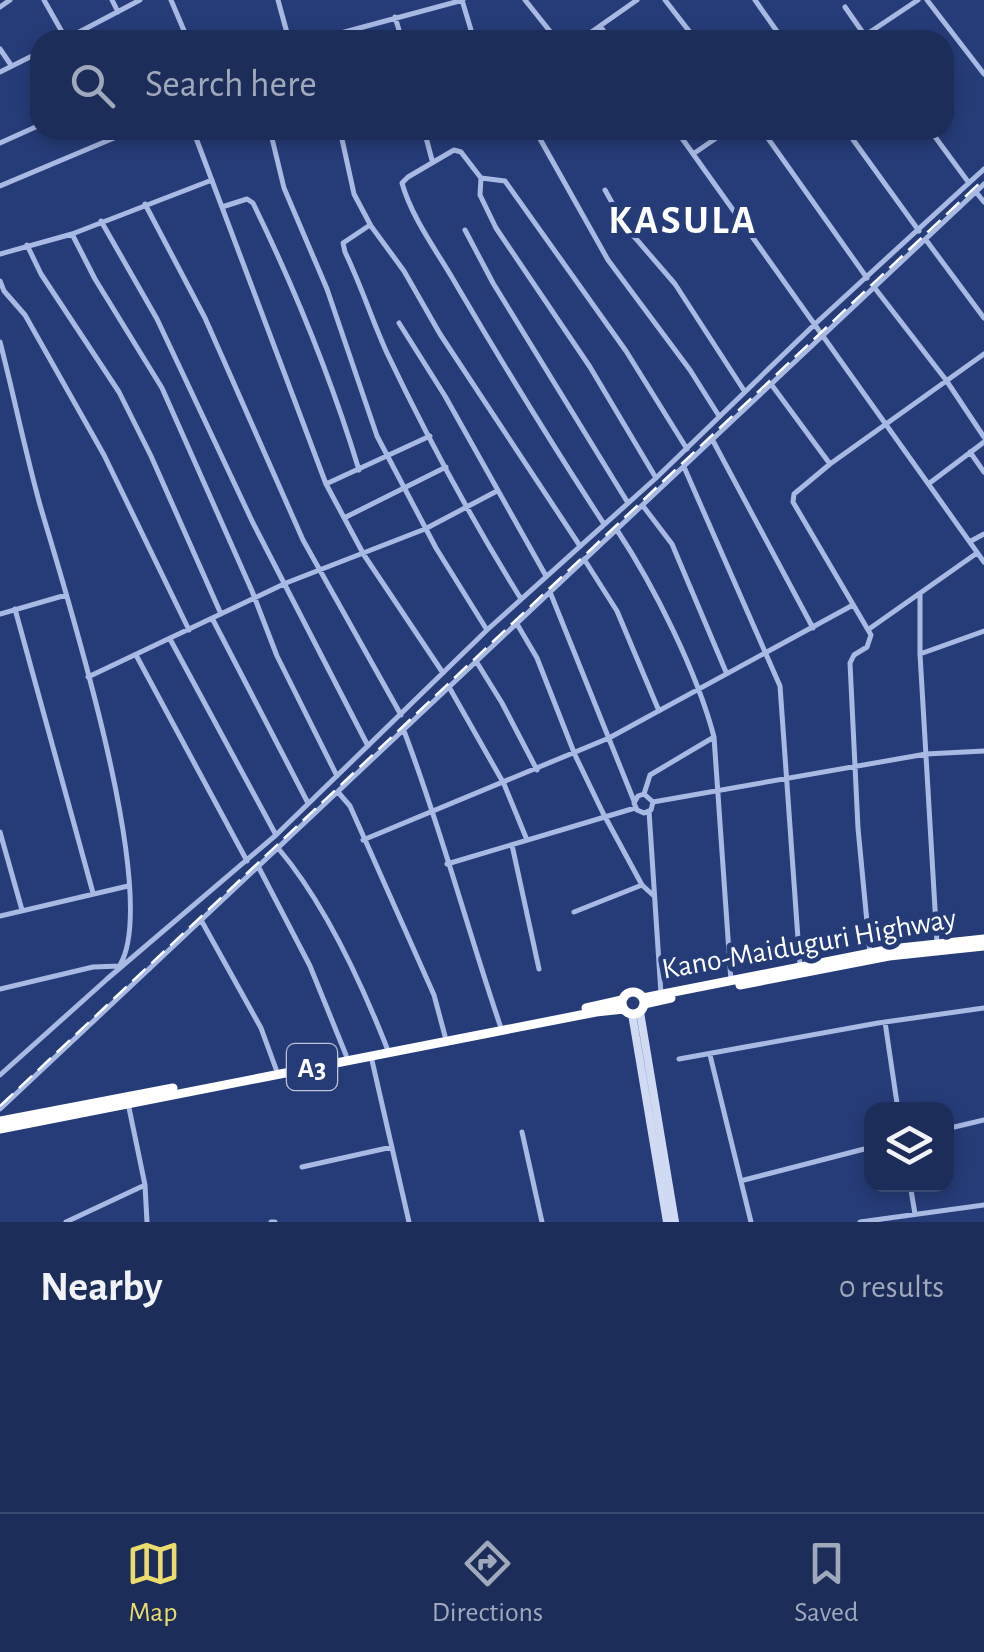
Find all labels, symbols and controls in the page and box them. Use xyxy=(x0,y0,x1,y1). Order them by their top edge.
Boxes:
search box xyxy=(30,30,954,140)
icon: search xyxy=(65,58,120,113)
text: Search here xyxy=(145,66,317,104)
district label: KASULA xyxy=(608,201,758,241)
street label: Kano-Maiduguri Highway xyxy=(660,903,959,985)
road number: A3 xyxy=(287,1044,337,1090)
map controls xyxy=(864,1102,954,1192)
button: layers xyxy=(864,1102,954,1192)
text: Nearby xyxy=(40,1266,163,1308)
text: 0 results xyxy=(839,1271,944,1303)
tab: Map xyxy=(126,1536,181,1630)
tab: Directions xyxy=(432,1536,543,1630)
tab: Saved xyxy=(794,1536,858,1630)

